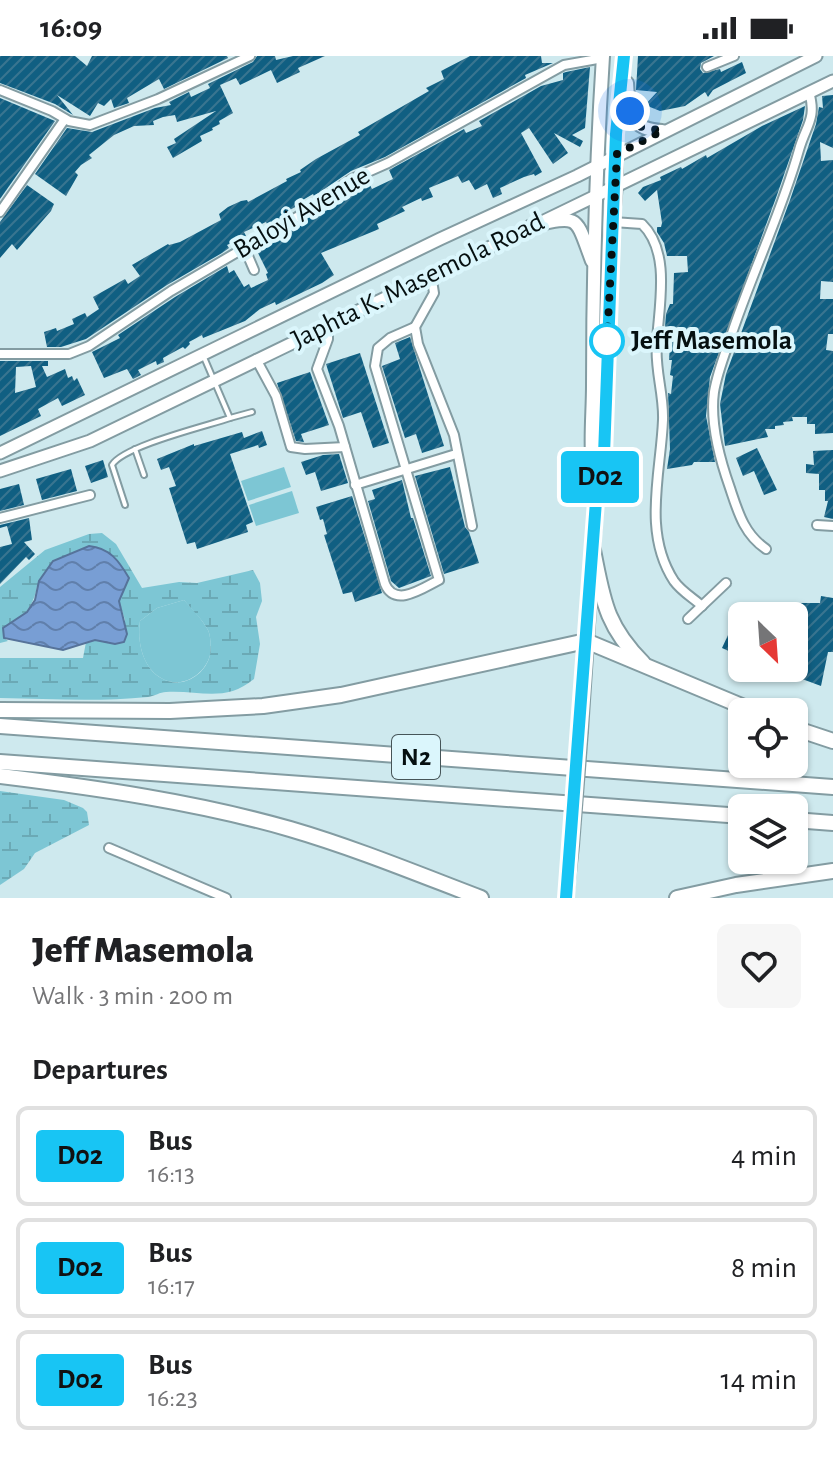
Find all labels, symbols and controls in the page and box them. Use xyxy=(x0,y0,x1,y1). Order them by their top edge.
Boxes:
text: 16:09 xyxy=(40,13,102,43)
your location xyxy=(610,91,650,131)
street label: Baloyi Avenue xyxy=(229,162,375,264)
street label: Japhta K. Masemola Road xyxy=(287,208,549,354)
marker: Jeff Masemola xyxy=(590,324,624,358)
place label: Jeff Masemola xyxy=(631,327,792,355)
line badge: D02 xyxy=(554,451,646,503)
text: D02 xyxy=(577,463,623,491)
north arrow xyxy=(728,602,808,682)
map controls xyxy=(728,602,808,874)
button: locate xyxy=(728,698,808,778)
road number: N2 xyxy=(392,735,440,779)
button: layers xyxy=(728,794,808,874)
button: heart xyxy=(717,924,801,1008)
text: Jeff Masemola xyxy=(32,932,254,970)
text: Walk · 3 min · 200 m xyxy=(32,983,233,1009)
text: Departures xyxy=(32,1055,168,1085)
text: Bus xyxy=(148,1126,193,1156)
text: 4 min xyxy=(731,1141,797,1171)
text: D02 xyxy=(57,1142,103,1170)
text: 16:13 xyxy=(148,1161,195,1187)
text: Bus xyxy=(148,1238,193,1268)
text: 8 min xyxy=(731,1253,797,1283)
text: D02 xyxy=(57,1254,103,1282)
text: 16:17 xyxy=(148,1273,195,1299)
text: Bus xyxy=(148,1350,193,1380)
text: 14 min xyxy=(721,1365,797,1395)
text: D02 xyxy=(57,1366,103,1394)
text: 16:23 xyxy=(148,1385,198,1411)

